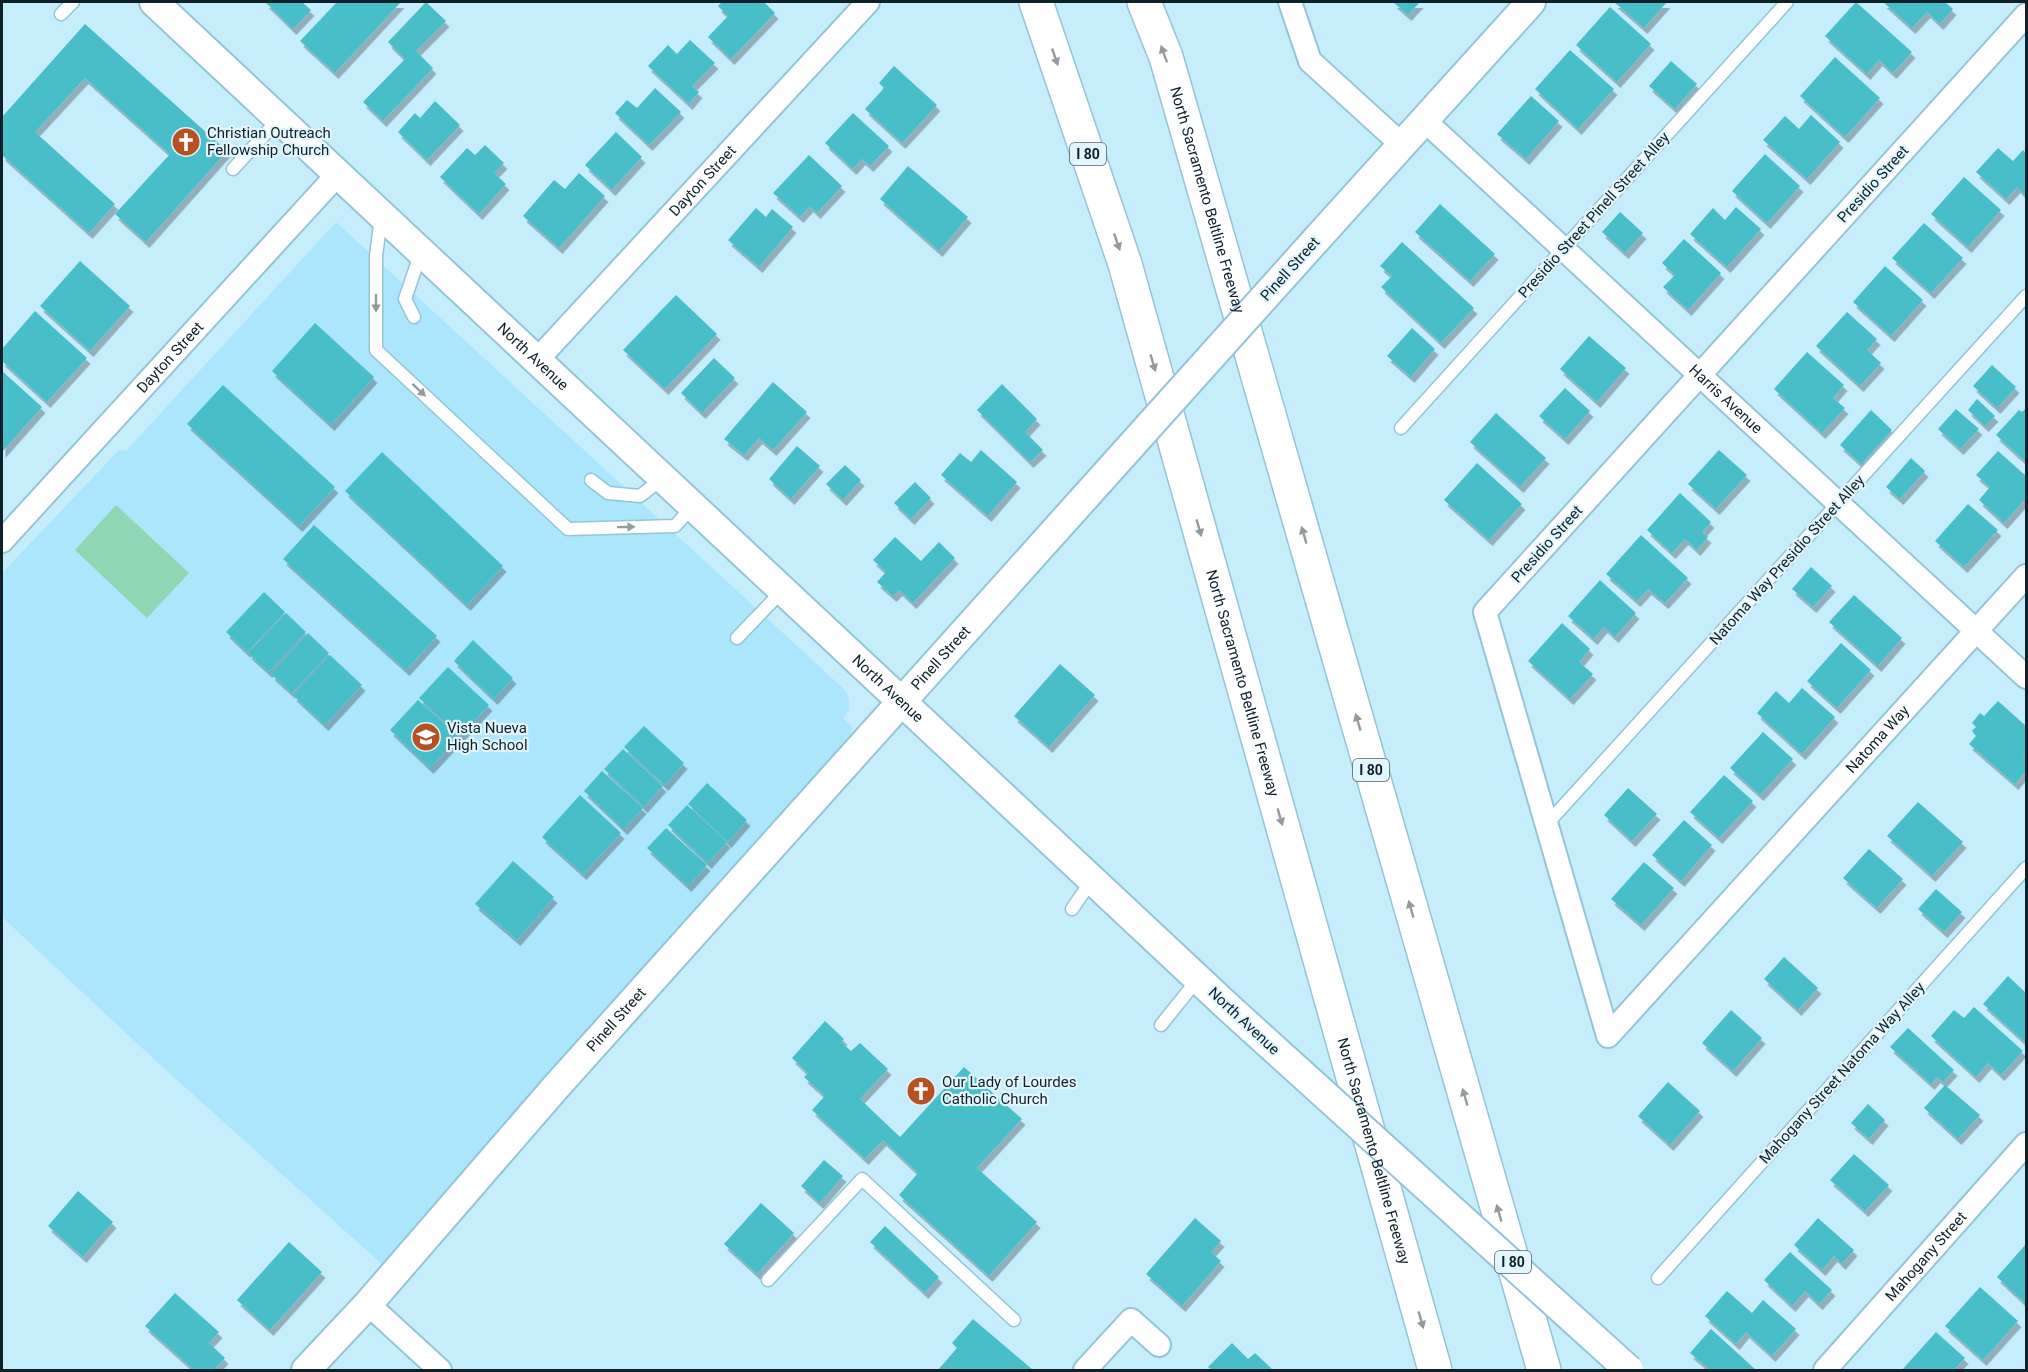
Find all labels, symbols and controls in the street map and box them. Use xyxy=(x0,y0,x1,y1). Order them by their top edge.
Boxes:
one-way arrow xyxy=(1159,45,1169,63)
one-way arrow xyxy=(1051,48,1060,66)
street label: North Sacramento Beltline Freeway xyxy=(1166,85,1248,315)
place label: Christian Outreach Fellowship Church xyxy=(207,124,331,159)
church icon: Christian Outreach Fellowship Church xyxy=(170,126,202,158)
street label: Presidio Street Pinell Street Alley xyxy=(1515,128,1673,302)
street label: Dayton Street xyxy=(665,142,740,220)
street label: Presidio Street xyxy=(1834,142,1912,226)
road number: I 80 xyxy=(1070,143,1106,165)
one-way arrow xyxy=(1113,233,1123,251)
street label: Pinell Street xyxy=(1257,233,1323,305)
one-way arrow xyxy=(371,294,381,313)
street label: Dayton Street xyxy=(133,318,207,397)
street label: North Avenue xyxy=(494,319,572,394)
one-way arrow xyxy=(1148,354,1158,372)
street label: Harris Avenue xyxy=(1685,361,1766,437)
one-way arrow xyxy=(411,383,426,396)
street label: Natoma Way Presidio Street Alley xyxy=(1706,471,1868,649)
street label: Presidio Street xyxy=(1508,502,1586,586)
one-way arrow xyxy=(1195,519,1204,537)
one-way arrow xyxy=(617,523,636,532)
one-way arrow xyxy=(1298,526,1308,544)
street label: North Sacramento Beltline Freeway xyxy=(1202,568,1283,799)
street label: Pinell Street xyxy=(907,622,974,694)
street label: North Avenue xyxy=(849,651,927,726)
street label: Natoma Way xyxy=(1842,702,1913,777)
one-way arrow xyxy=(1352,713,1362,731)
place label: Vista Nueva High School xyxy=(447,719,528,754)
school or university icon: Vista Nueva High School xyxy=(410,721,442,753)
road number: I 80 xyxy=(1353,759,1389,781)
one-way arrow xyxy=(1276,808,1285,826)
one-way arrow xyxy=(1406,900,1416,919)
street label: Mahogany Street Natoma Way Alley xyxy=(1756,978,1928,1168)
street label: Pinell Street xyxy=(583,984,650,1056)
street label: North Avenue xyxy=(1205,984,1283,1059)
street label: North Sacramento Beltline Freeway xyxy=(1333,1036,1414,1267)
place label: Our Lady of Lourdes Catholic Church xyxy=(942,1073,1076,1108)
church icon: Our Lady of Lourdes Catholic Church xyxy=(905,1075,937,1107)
one-way arrow xyxy=(1460,1088,1469,1106)
one-way arrow xyxy=(1494,1204,1503,1222)
street label: Mahogany Street xyxy=(1882,1208,1971,1305)
road number: I 80 xyxy=(1495,1251,1531,1273)
one-way arrow xyxy=(1417,1311,1426,1329)

